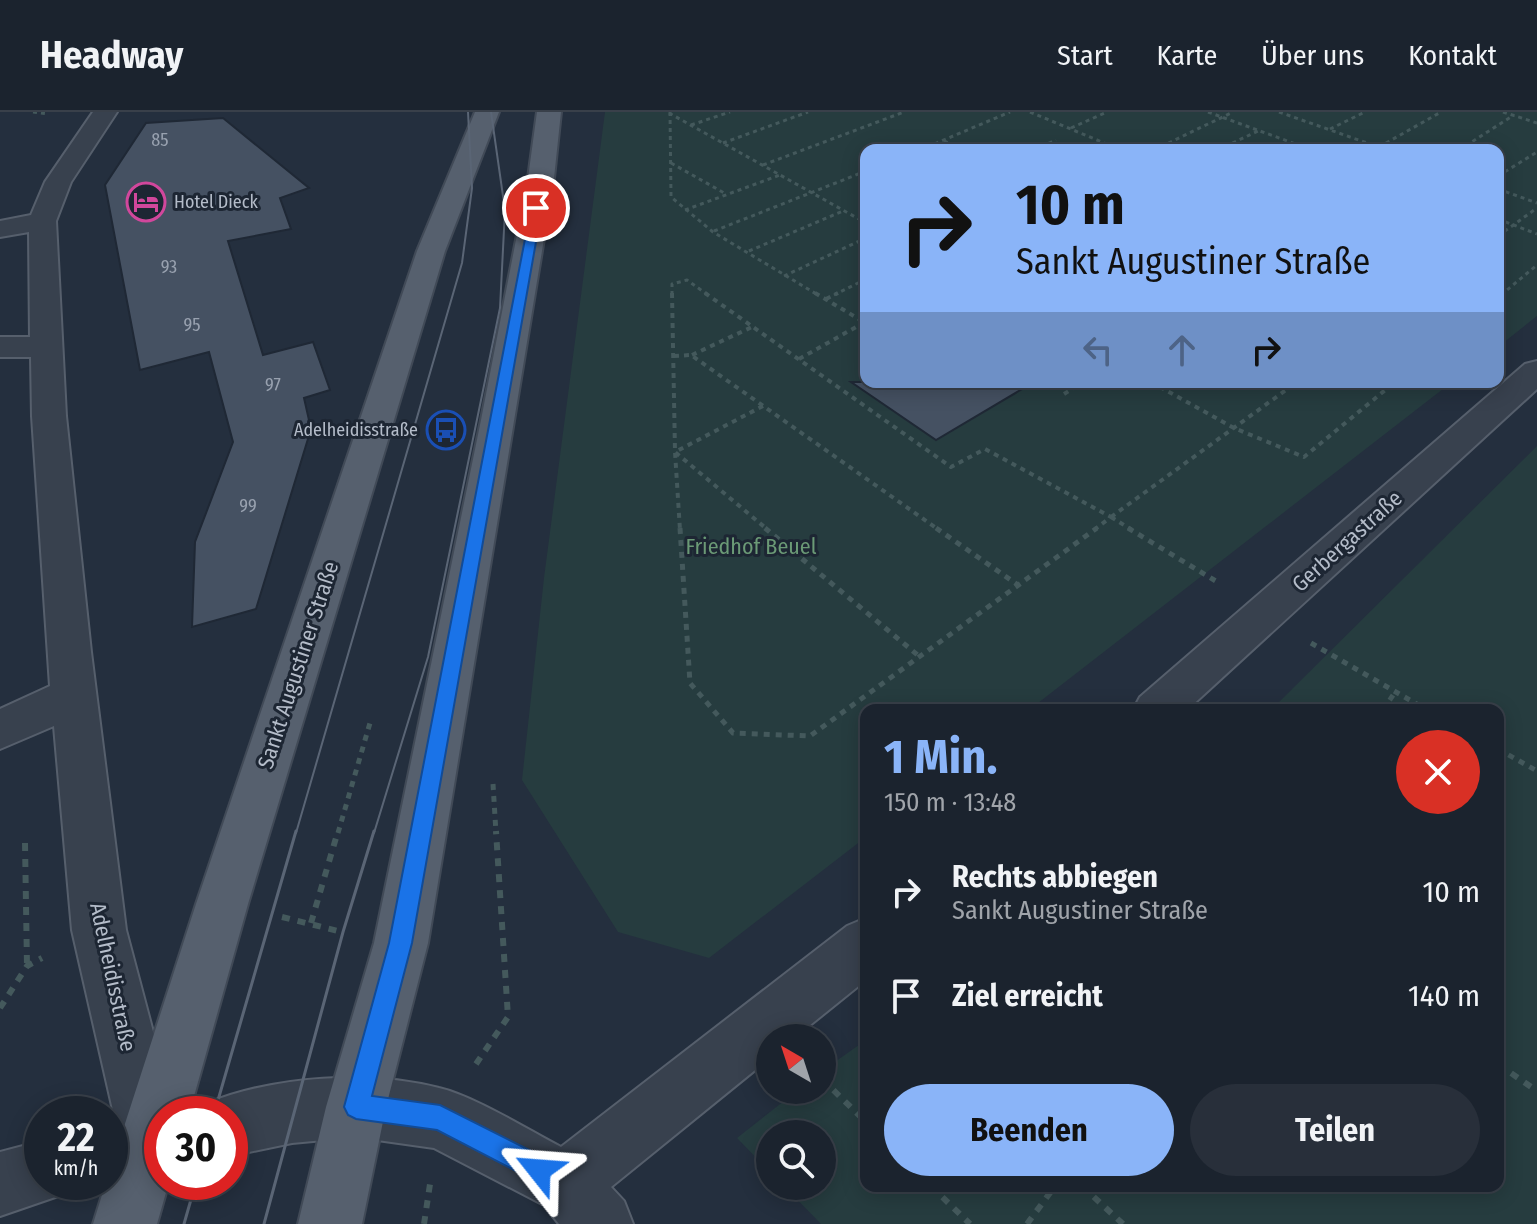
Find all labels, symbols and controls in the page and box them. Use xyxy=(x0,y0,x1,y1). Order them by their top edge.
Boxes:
text: Headway xyxy=(40,32,183,78)
text: Start xyxy=(1057,39,1113,72)
text: Karte xyxy=(1157,39,1217,72)
text: Über uns xyxy=(1261,39,1364,72)
text: Kontakt xyxy=(1408,39,1497,72)
house number: 85 xyxy=(151,129,169,151)
text: 10 m xyxy=(1016,172,1125,239)
pin xyxy=(502,174,570,242)
icon: right xyxy=(884,176,988,280)
hotel icon: Hotel Dieck xyxy=(125,181,167,223)
icon: arrive xyxy=(514,186,558,230)
place label: Hotel Dieck xyxy=(174,191,258,213)
text: Sankt Augustiner Straße xyxy=(1016,240,1370,284)
house number: 93 xyxy=(161,256,177,278)
house number: 95 xyxy=(183,314,201,336)
icon: left xyxy=(1076,328,1120,372)
icon: ahead xyxy=(1160,328,1204,372)
icon: right xyxy=(1244,328,1288,372)
house number: 97 xyxy=(265,374,281,396)
bus stop icon: Adelheidisstraße xyxy=(425,409,467,451)
place label: Adelheidisstraße xyxy=(294,419,418,441)
street label: Gerbergastraße xyxy=(1286,485,1408,597)
house number: 99 xyxy=(239,495,257,517)
park label: Friedhof Beuel xyxy=(686,533,817,560)
street label: Sankt Augustiner Straße xyxy=(252,558,344,772)
text: 1 Min. xyxy=(884,728,997,786)
button: close xyxy=(1396,730,1480,814)
text: 150 m · 13:48 xyxy=(884,787,1016,818)
text: Rechts abbiegen xyxy=(952,859,1158,895)
icon: right xyxy=(884,870,928,914)
text: 10 m xyxy=(1423,874,1480,910)
text: Sankt Augustiner Straße xyxy=(952,895,1208,926)
street label: Adelheidisstraße xyxy=(84,900,142,1054)
icon: arrive xyxy=(884,974,928,1018)
text: Ziel erreicht xyxy=(952,978,1103,1014)
text: 140 m xyxy=(1408,978,1480,1014)
north arrow xyxy=(756,1024,836,1104)
map controls xyxy=(756,1024,836,1200)
button: Beenden xyxy=(884,1084,1174,1176)
button: Teilen xyxy=(1190,1084,1480,1176)
speed limit sign: 30 xyxy=(144,1096,248,1200)
text: 22 xyxy=(57,1114,95,1162)
button: search xyxy=(756,1120,836,1200)
position arrow xyxy=(497,1128,581,1212)
text: km/h xyxy=(54,1156,98,1180)

